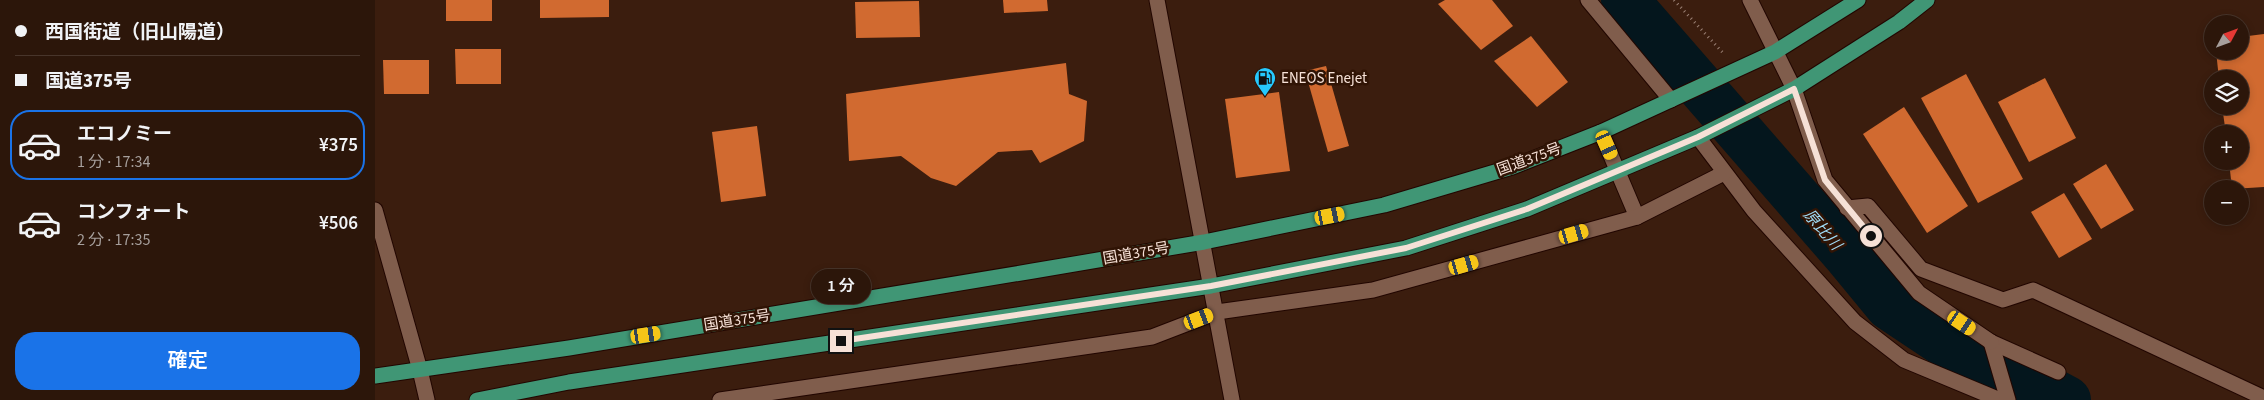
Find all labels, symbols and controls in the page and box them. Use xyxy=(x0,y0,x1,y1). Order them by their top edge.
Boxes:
north arrow xyxy=(2204,15,2249,60)
map controls xyxy=(2204,15,2249,225)
text: 西国街道（旧山陽道） xyxy=(45,19,235,46)
fuel station icon: ENEOS Enejet xyxy=(1253,66,1277,97)
text: 国道375号 xyxy=(45,68,132,95)
place label: ENEOS Enejet xyxy=(1281,68,1367,89)
button: layers xyxy=(2204,70,2249,115)
text: エコノミー xyxy=(77,121,172,148)
icon: car xyxy=(17,123,62,168)
button: + xyxy=(2204,125,2249,170)
car xyxy=(1594,128,1619,162)
text: ¥375 xyxy=(319,132,358,159)
street label: 国道375号 xyxy=(1494,138,1564,181)
text: 1 分 · 17:34 xyxy=(77,151,150,173)
button: − xyxy=(2204,180,2249,225)
text: コンフォート xyxy=(77,199,190,226)
icon: car xyxy=(17,201,62,246)
water label: 原比川 xyxy=(1798,204,1848,256)
car xyxy=(1313,206,1346,226)
text: ¥506 xyxy=(319,210,358,237)
car xyxy=(1557,223,1590,245)
route start xyxy=(1860,225,1882,247)
text: 2 分 · 17:35 xyxy=(77,229,150,251)
street label: 国道375号 xyxy=(1101,237,1171,270)
car xyxy=(1447,254,1480,276)
callout: 1 分 xyxy=(811,268,871,304)
text: 1 分 xyxy=(827,275,855,297)
street label: 国道375号 xyxy=(702,305,772,336)
car xyxy=(1182,307,1215,331)
car xyxy=(1945,308,1978,338)
car xyxy=(630,325,661,345)
route end xyxy=(830,330,852,352)
button: 確定 xyxy=(15,332,360,390)

